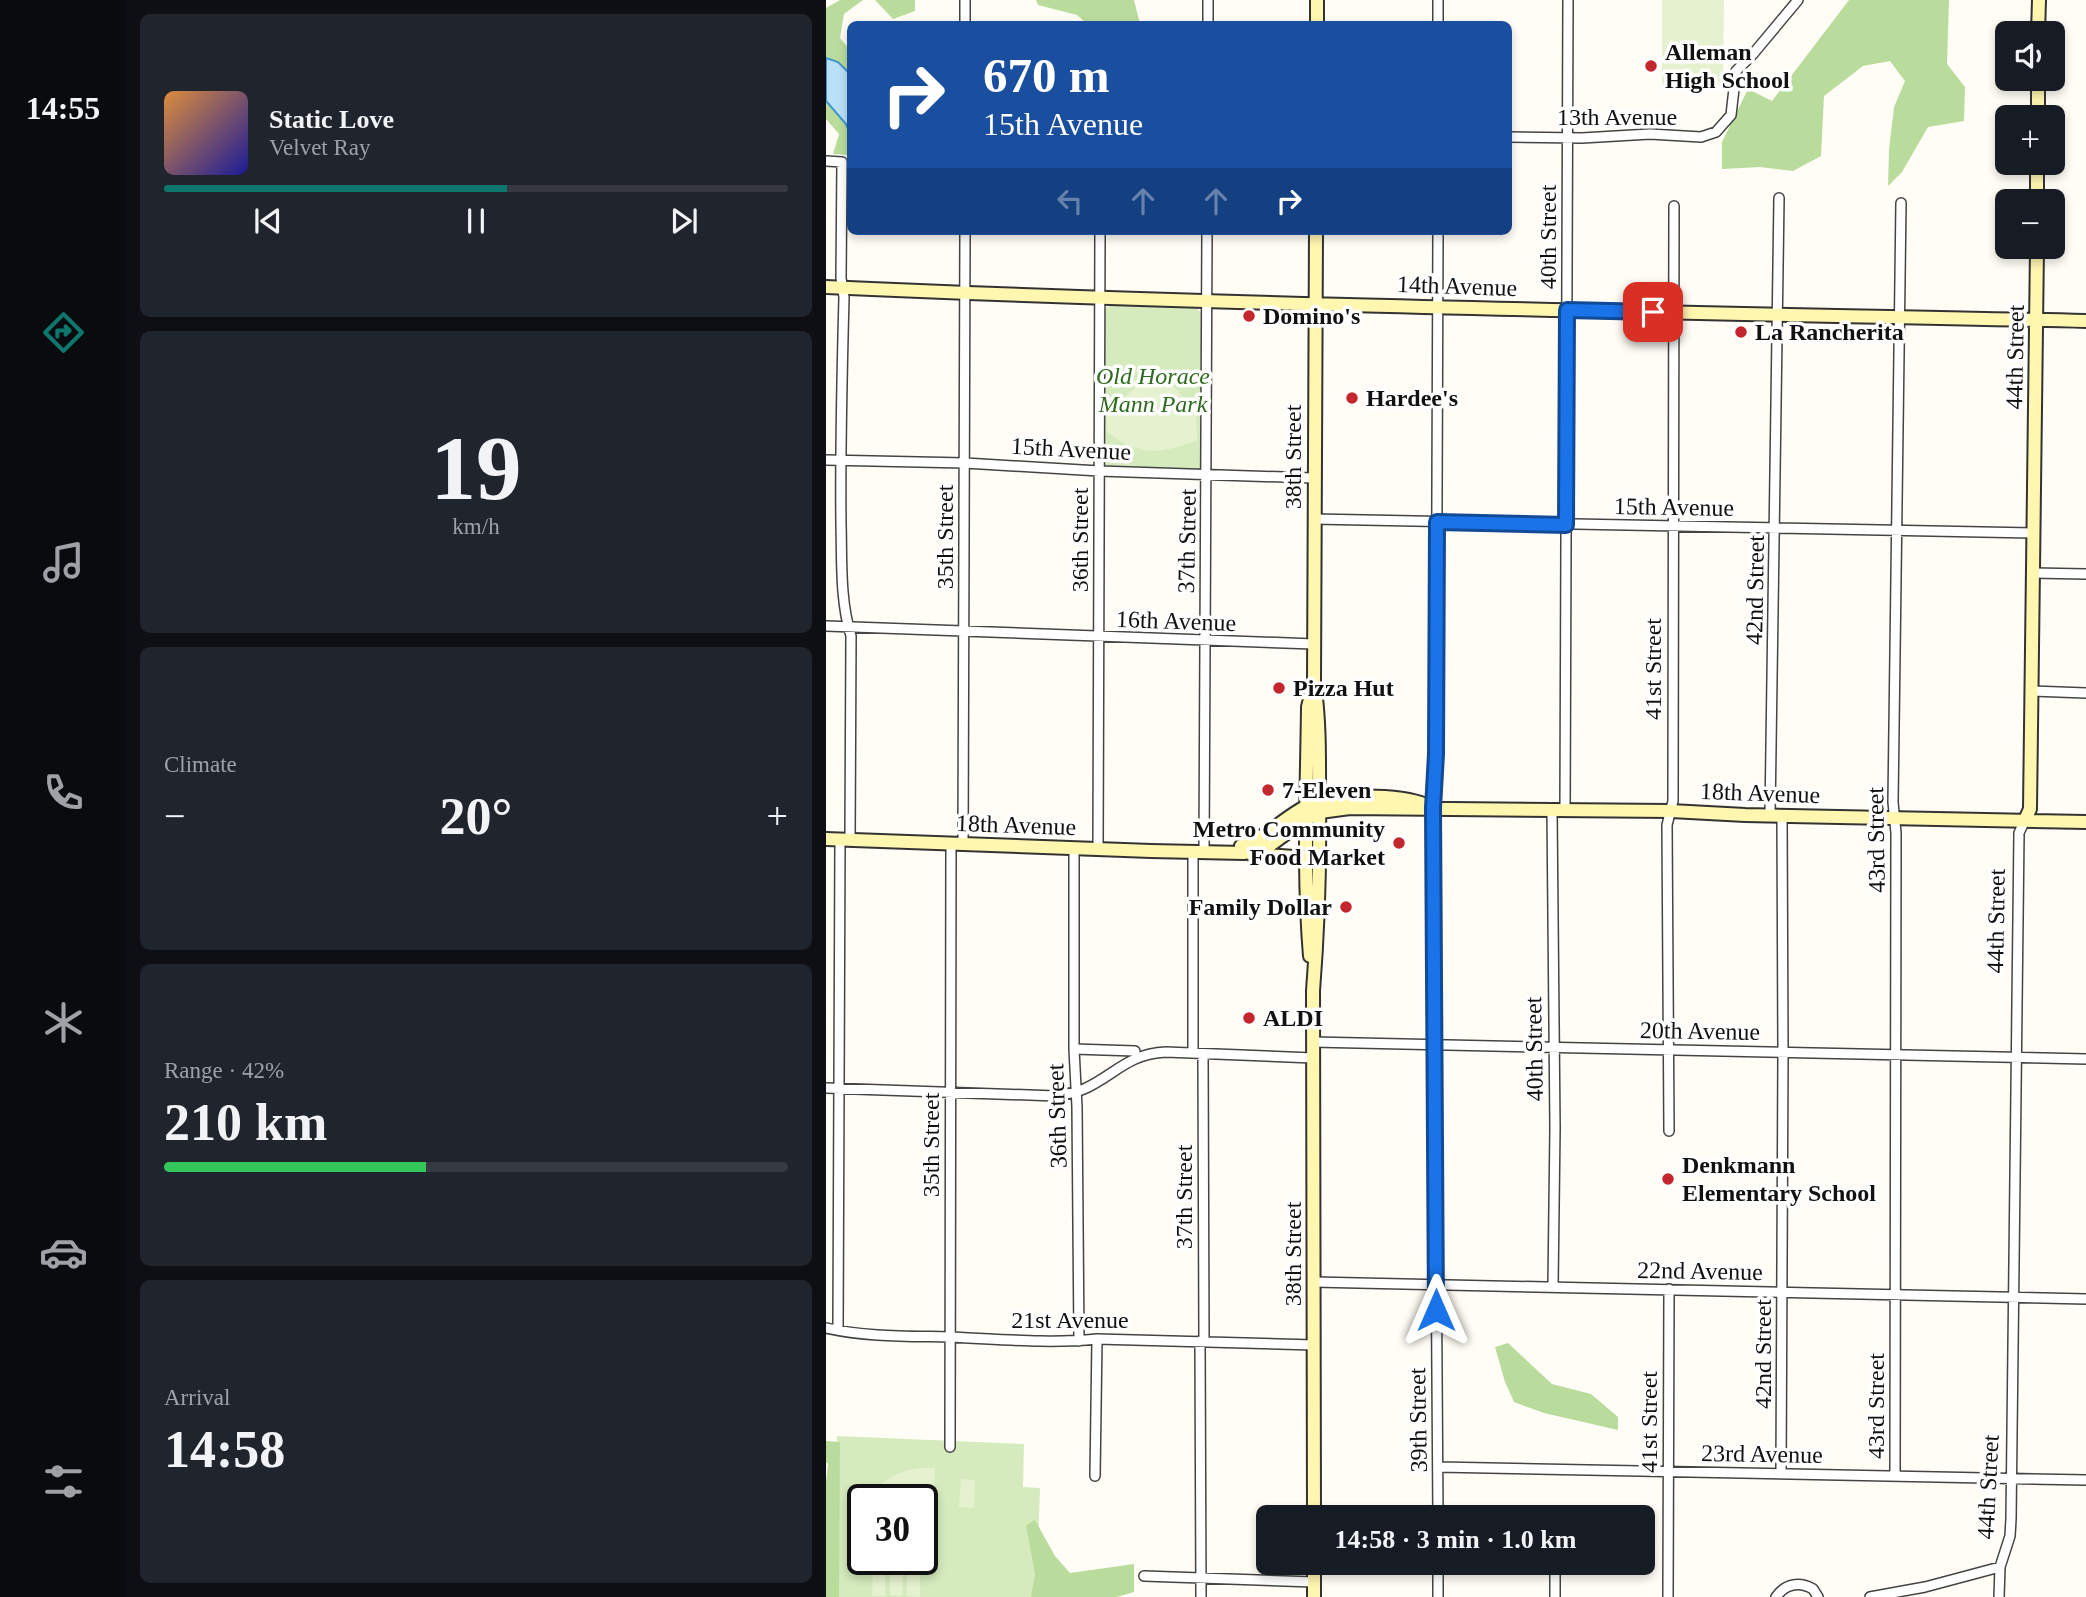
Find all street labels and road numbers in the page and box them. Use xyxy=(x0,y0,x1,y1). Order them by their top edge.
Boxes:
street label: 13th Avenue xyxy=(1557,104,1677,130)
street label: 40th Street xyxy=(1535,184,1561,289)
street label: 14th Avenue xyxy=(1396,271,1518,301)
street label: 44th Street xyxy=(2001,304,2029,410)
street label: 38th Street xyxy=(1280,404,1306,509)
street label: 15th Avenue xyxy=(1010,433,1132,465)
street label: 35th Street xyxy=(932,484,958,589)
street label: 36th Street xyxy=(1067,487,1093,592)
street label: 37th Street xyxy=(1173,488,1201,594)
street label: 15th Avenue xyxy=(1614,493,1734,521)
street label: 42nd Street xyxy=(1741,534,1769,645)
street label: 16th Avenue xyxy=(1115,606,1237,636)
street label: 41st Street xyxy=(1640,618,1666,720)
street label: 18th Avenue xyxy=(1699,778,1821,808)
street label: 43rd Street xyxy=(1862,786,1890,893)
street label: 18th Avenue xyxy=(955,810,1077,840)
street label: 44th Street xyxy=(1982,868,2010,974)
street label: 40th Street xyxy=(1520,996,1548,1102)
street label: 20th Avenue xyxy=(1640,1017,1760,1045)
street label: 36th Street xyxy=(1042,1063,1072,1169)
street label: 35th Street xyxy=(918,1092,944,1197)
street label: 37th Street xyxy=(1171,1144,1197,1249)
street label: 38th Street xyxy=(1280,1201,1306,1306)
street label: 22nd Avenue xyxy=(1637,1257,1763,1285)
street label: 42nd Street xyxy=(1750,1299,1776,1409)
street label: 21st Avenue xyxy=(1011,1307,1129,1333)
street label: 43rd Street xyxy=(1863,1353,1889,1459)
street label: 39th Street xyxy=(1404,1367,1432,1473)
street label: 41st Street xyxy=(1636,1371,1662,1473)
street label: 44th Street xyxy=(1972,1434,2004,1540)
street label: 23rd Avenue xyxy=(1701,1440,1823,1468)

